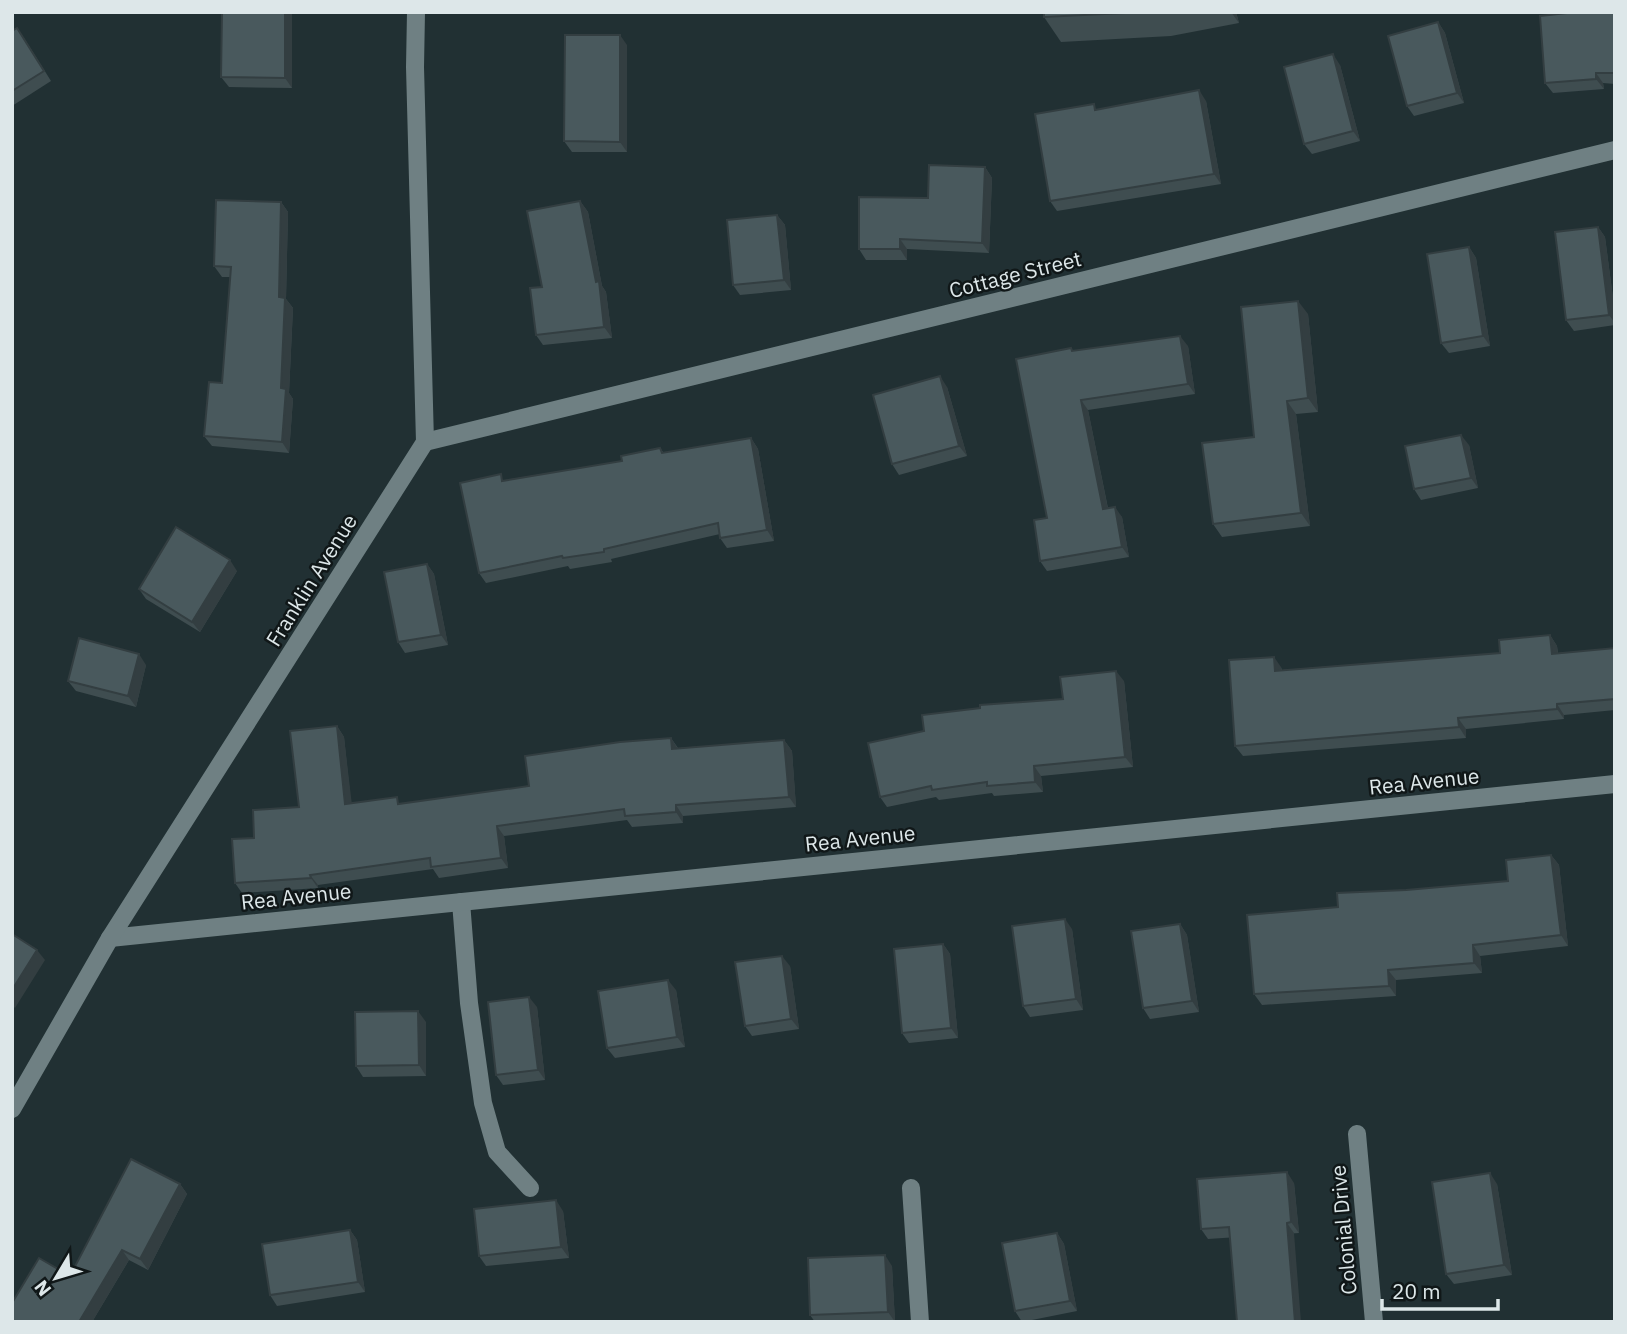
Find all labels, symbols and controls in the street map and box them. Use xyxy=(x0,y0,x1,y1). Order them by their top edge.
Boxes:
street label: Cottage Street xyxy=(946,244,1084,304)
street label: Franklin Avenue xyxy=(259,509,363,651)
street label: Rea Avenue xyxy=(1367,761,1481,801)
street label: Rea Avenue xyxy=(803,818,917,858)
street label: Rea Avenue xyxy=(239,876,353,916)
street label: Colonial Drive xyxy=(1323,1164,1363,1296)
north arrow xyxy=(21,1243,91,1313)
scale bar xyxy=(1382,1268,1498,1312)
text: N xyxy=(29,1276,56,1301)
text: 20 m xyxy=(1392,1277,1441,1305)

